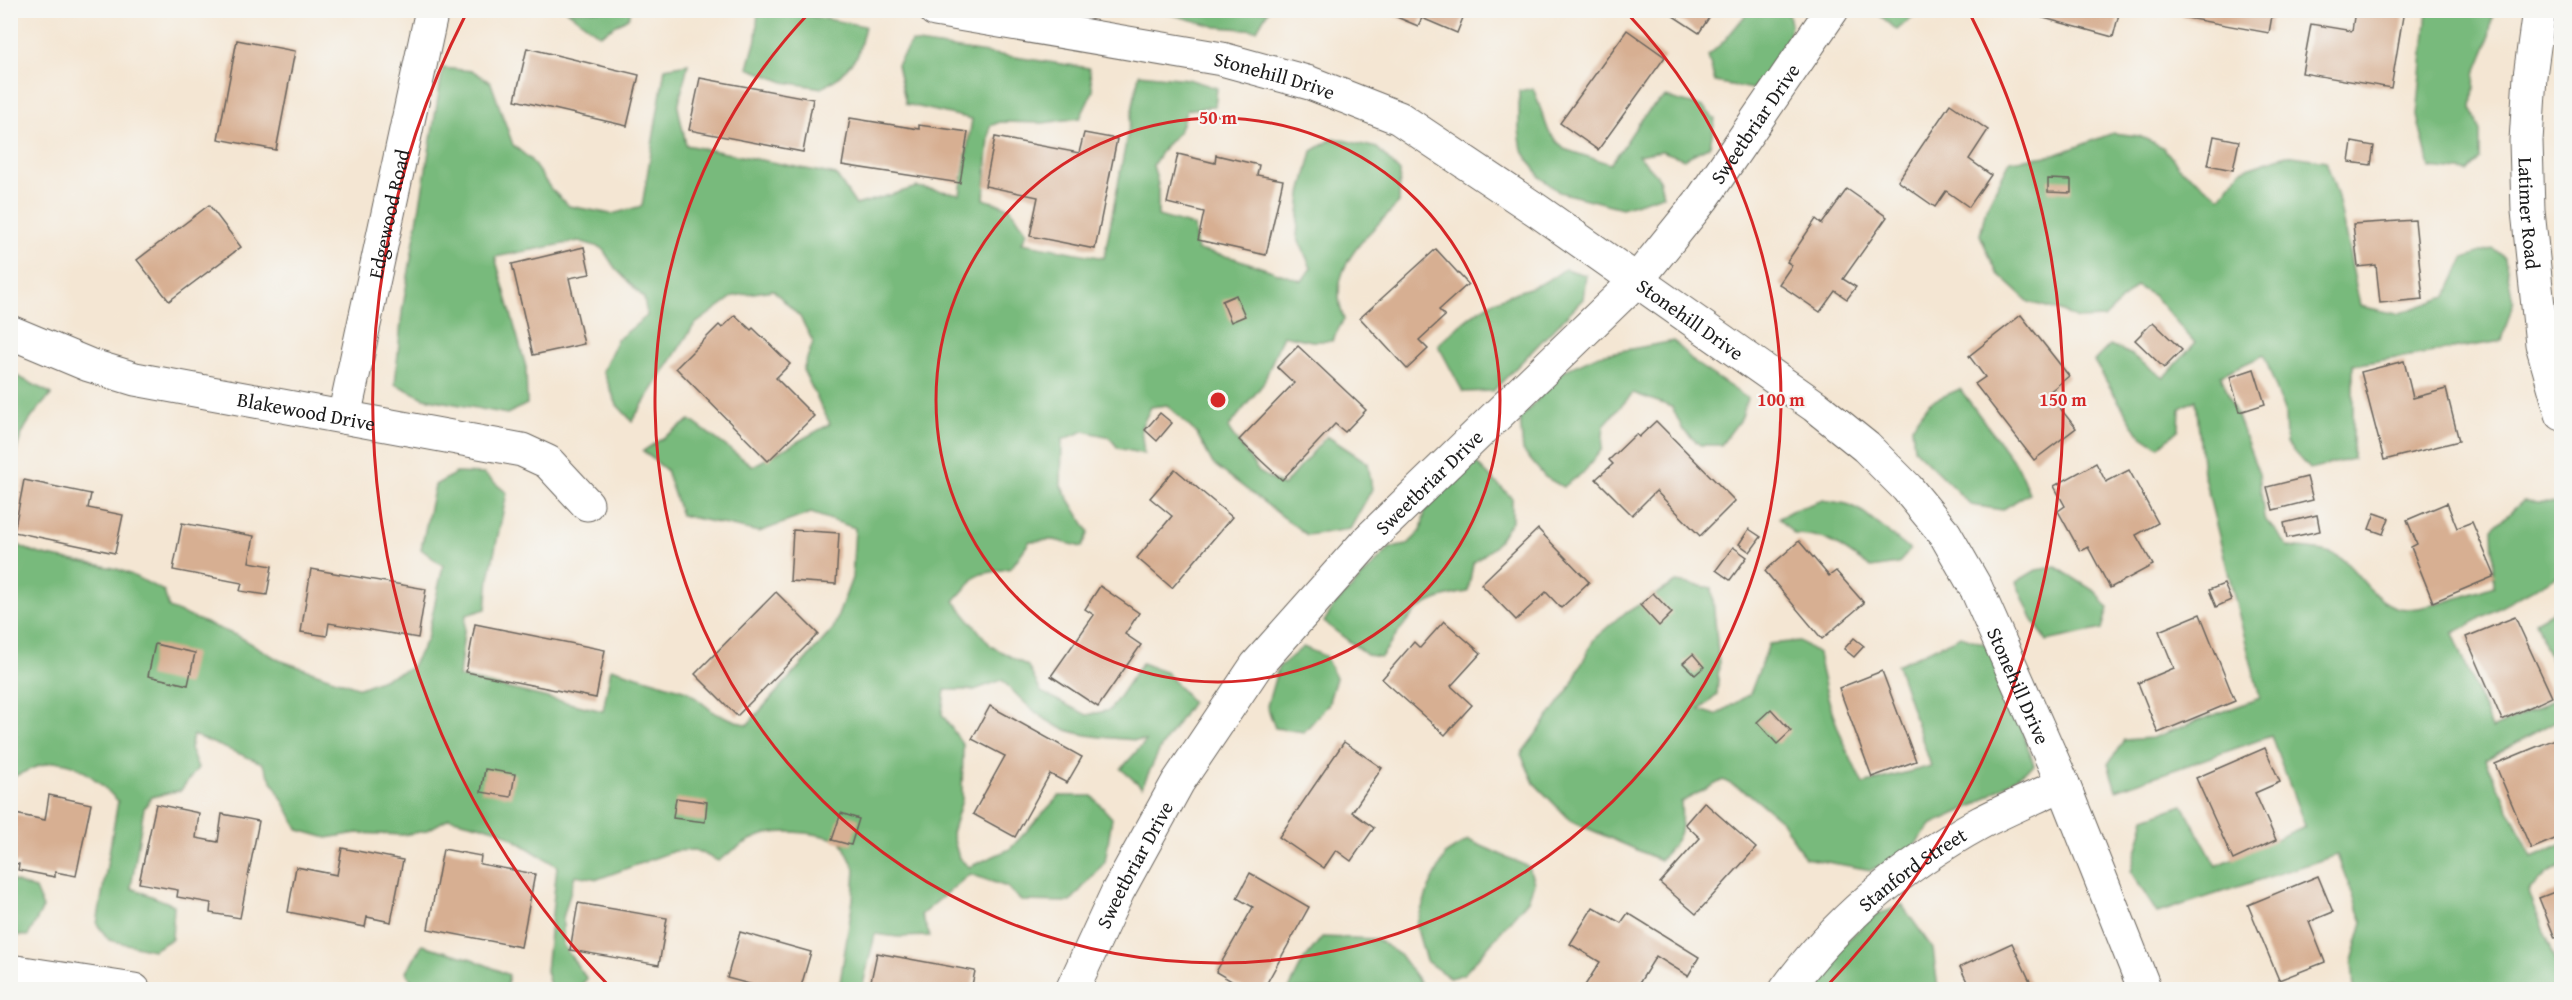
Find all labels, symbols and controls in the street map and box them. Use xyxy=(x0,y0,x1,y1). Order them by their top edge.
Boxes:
street label: Stonehill Drive xyxy=(1212,43,1340,106)
street label: Sweetbriar Drive xyxy=(1703,57,1806,189)
text: 50 m xyxy=(1199,104,1238,131)
street label: Edgewood Road xyxy=(360,146,416,281)
street label: Latimer Road xyxy=(2512,157,2549,271)
street label: Stonehill Drive xyxy=(1631,271,1750,366)
street label: Blakewood Drive xyxy=(235,384,378,437)
text: 100 m xyxy=(1757,386,1805,413)
text: 150 m xyxy=(2039,386,2087,413)
centre of rings xyxy=(1208,390,1228,410)
street label: Sweetbriar Drive xyxy=(1368,422,1489,541)
street label: Stonehill Drive xyxy=(1981,622,2058,749)
street label: Sweetbriar Drive xyxy=(1088,795,1179,933)
street label: Stanford Street xyxy=(1851,819,1972,918)

